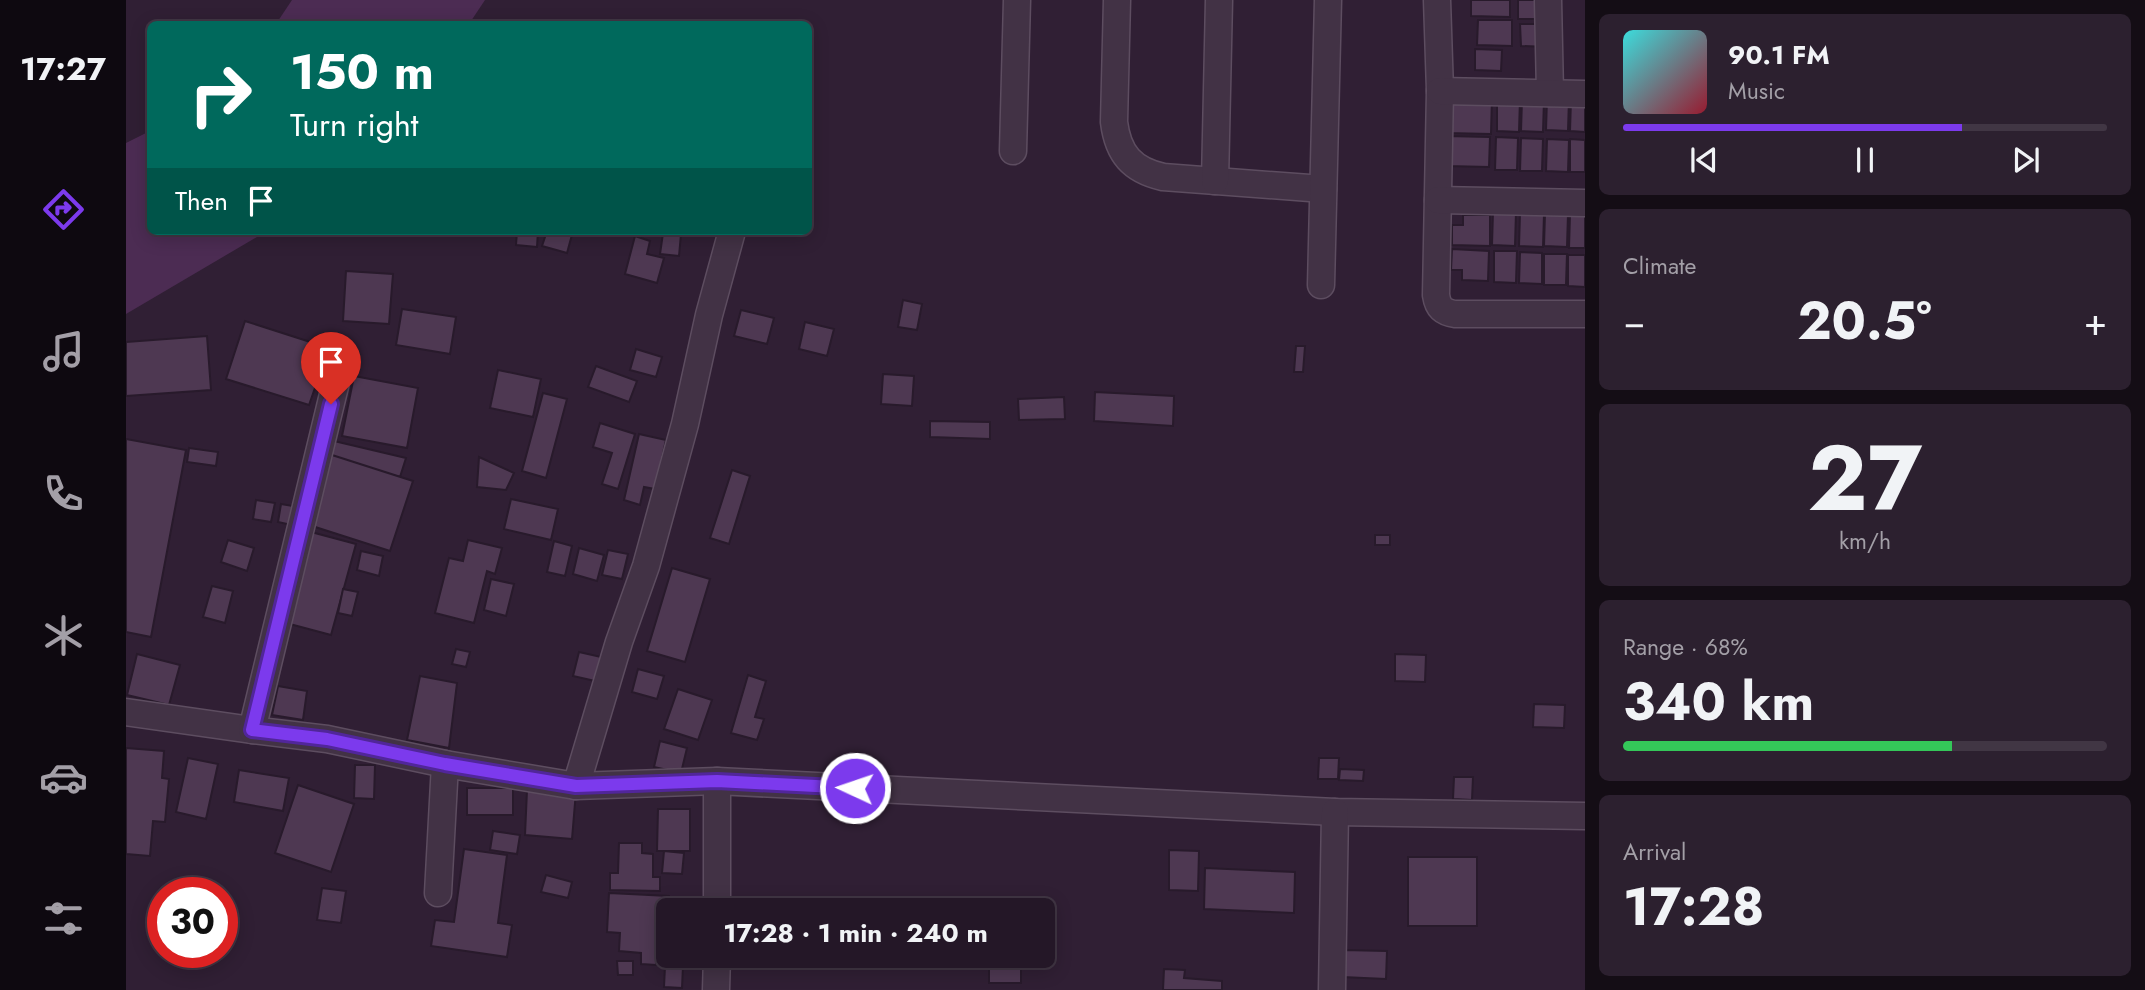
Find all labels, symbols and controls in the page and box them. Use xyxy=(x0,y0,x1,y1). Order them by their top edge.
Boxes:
text: 90.1 FM xyxy=(1728,36,1830,74)
text: 150 m xyxy=(290,37,434,107)
text: 17:27 xyxy=(20,46,106,92)
icon: right xyxy=(175,49,266,140)
text: Music xyxy=(1728,74,1785,108)
text: Turn right xyxy=(290,102,419,148)
icon: previous xyxy=(1685,141,1723,179)
icon: pause xyxy=(1846,141,1884,179)
icon: next xyxy=(2007,141,2045,179)
text: Then xyxy=(175,182,228,220)
icon: arrive xyxy=(242,182,280,220)
icon: directions xyxy=(39,185,88,234)
text: Climate xyxy=(1623,249,1696,283)
text: 20.5° xyxy=(1797,283,1932,359)
text: − xyxy=(1623,294,1645,349)
text: + xyxy=(2084,294,2107,349)
icon: music xyxy=(39,327,88,376)
pin xyxy=(301,332,361,404)
icon: arrive xyxy=(312,343,350,381)
text: 27 xyxy=(1808,413,1922,544)
icon: phone xyxy=(39,469,88,518)
text: km/h xyxy=(1839,524,1891,558)
icon: climate xyxy=(39,611,88,660)
text: Range · 68% xyxy=(1623,630,1748,664)
text: 340 km xyxy=(1623,664,1814,740)
position arrow xyxy=(818,751,892,825)
icon: car xyxy=(39,753,88,802)
text: Arrival xyxy=(1623,835,1686,869)
text: 17:28 xyxy=(1623,869,1764,945)
speed limit sign: 30 xyxy=(147,877,238,968)
icon: filters xyxy=(39,894,88,943)
text: 17:28 · 1 min · 240 m xyxy=(723,914,988,952)

